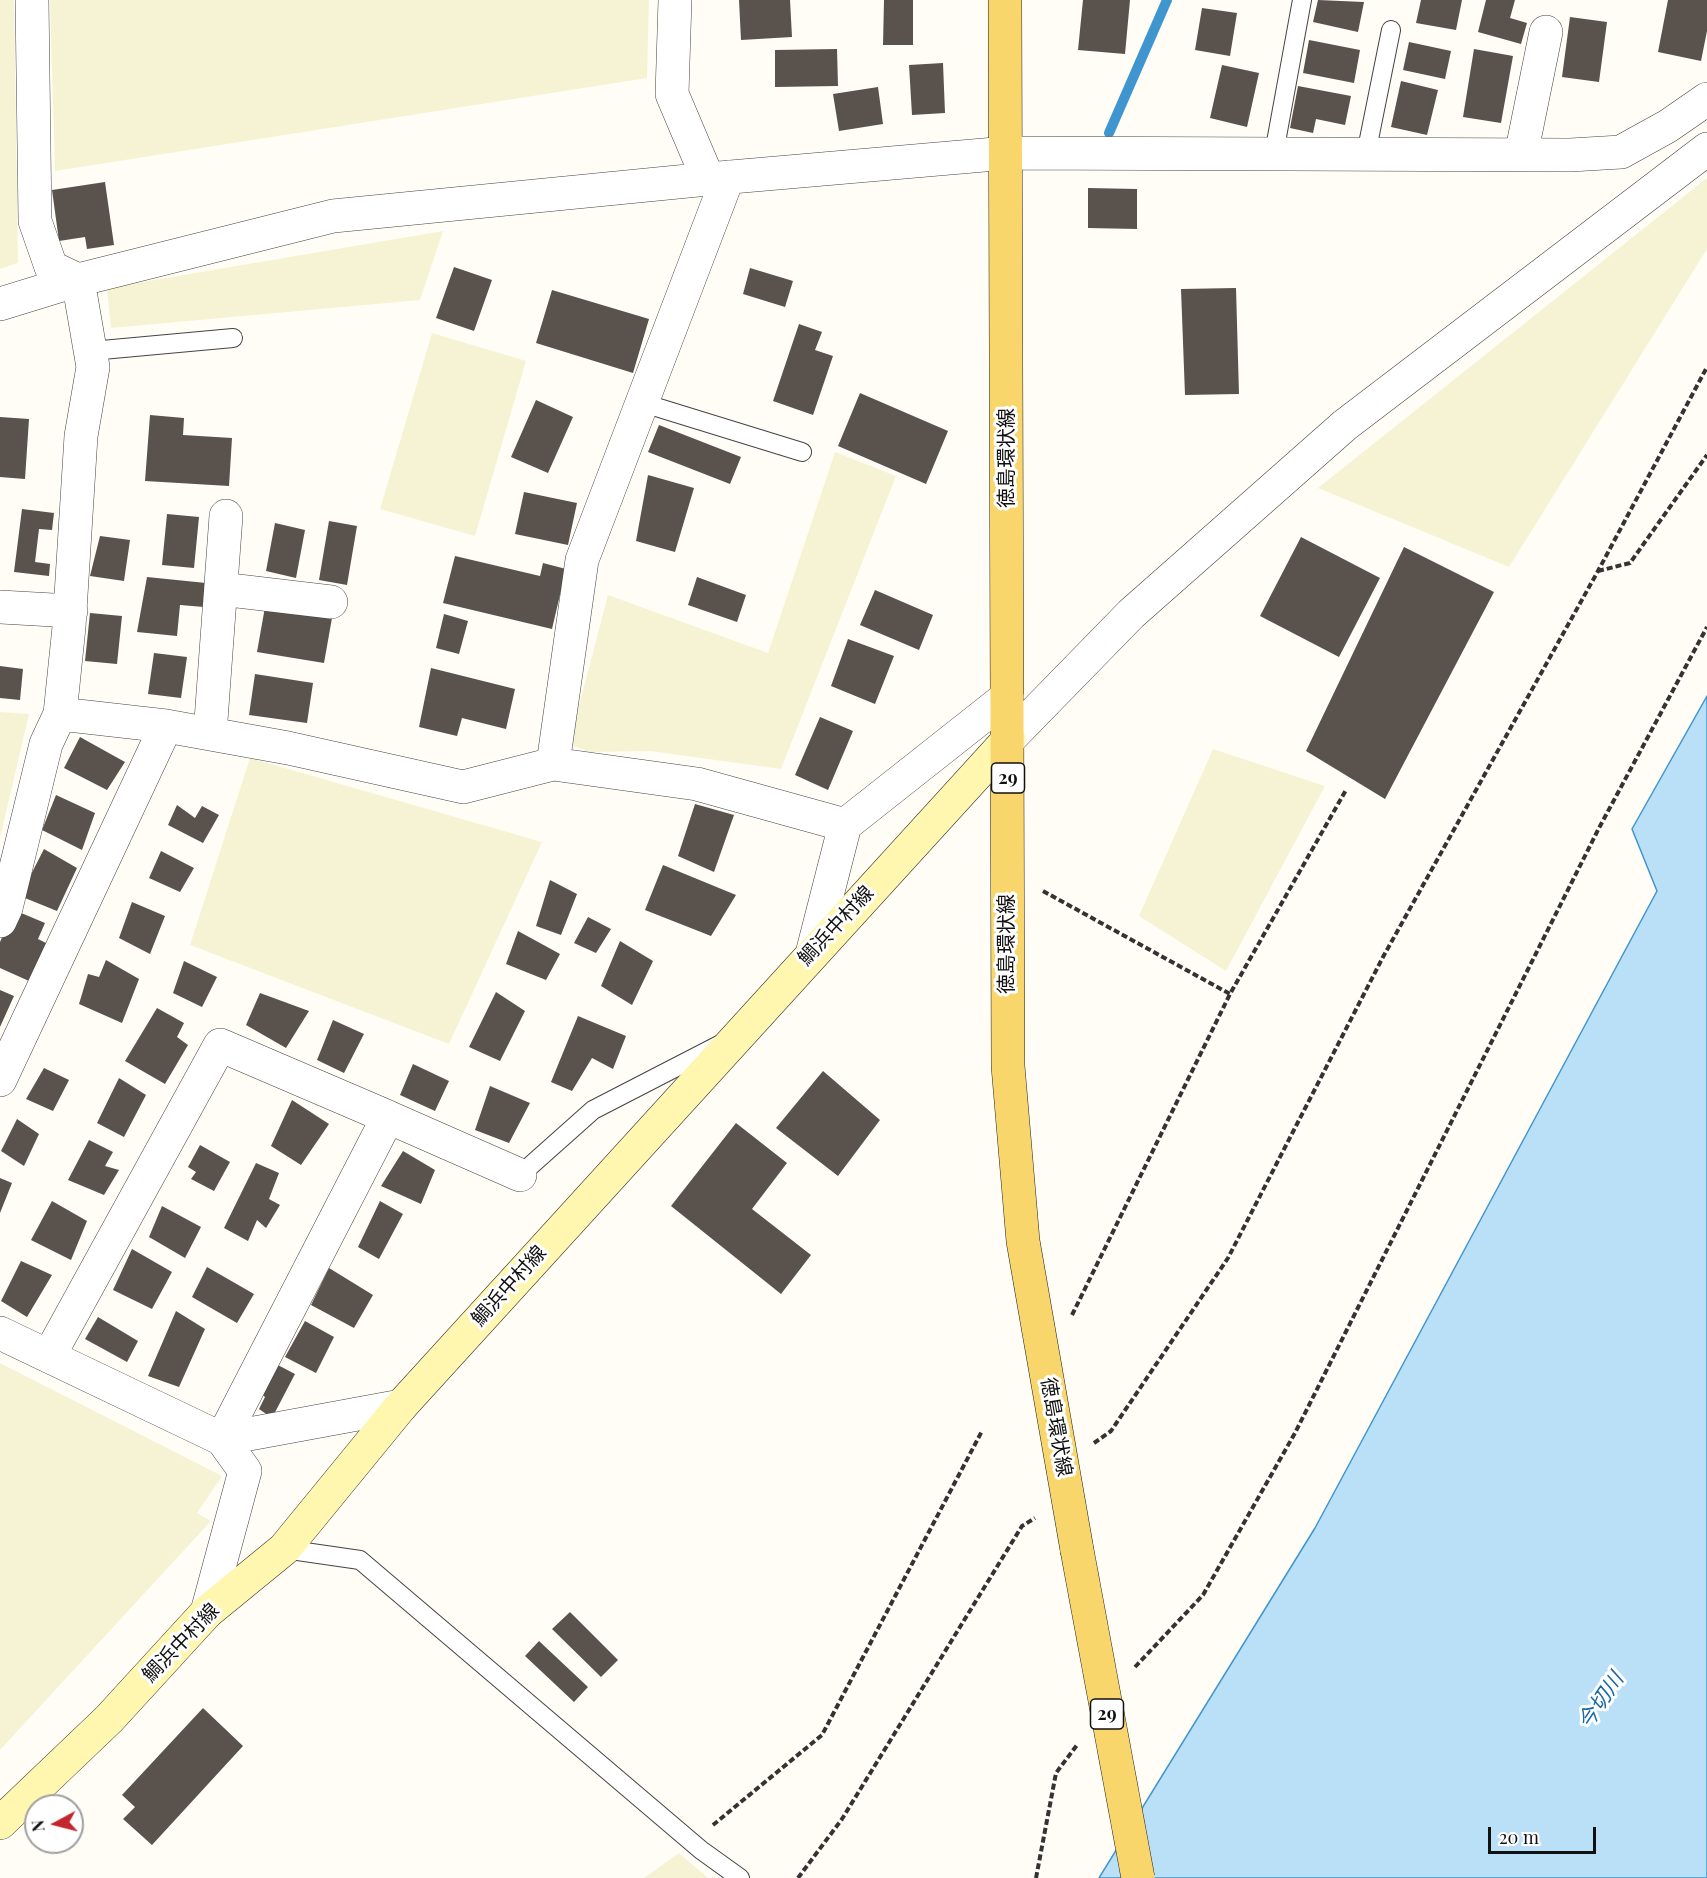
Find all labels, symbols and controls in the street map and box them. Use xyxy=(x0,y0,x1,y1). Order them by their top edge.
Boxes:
street label: 徳島環状線 xyxy=(995,408,1019,508)
road number: 29 xyxy=(992,763,1024,793)
street label: 鯛浜中村線 xyxy=(793,881,879,971)
street label: 徳島環状線 xyxy=(995,894,1019,994)
street label: 鯛浜中村線 xyxy=(467,1241,551,1331)
street label: 徳島環状線 xyxy=(1035,1376,1077,1478)
street label: 鯛浜中村線 xyxy=(138,1599,224,1687)
water label: 今切川 xyxy=(1573,1668,1629,1734)
road number: 29 xyxy=(1090,1699,1124,1729)
north arrow xyxy=(24,1794,84,1854)
scale bar xyxy=(1491,1815,1599,1853)
text: N xyxy=(26,1819,49,1833)
text: 20 m xyxy=(1499,1825,1539,1849)

